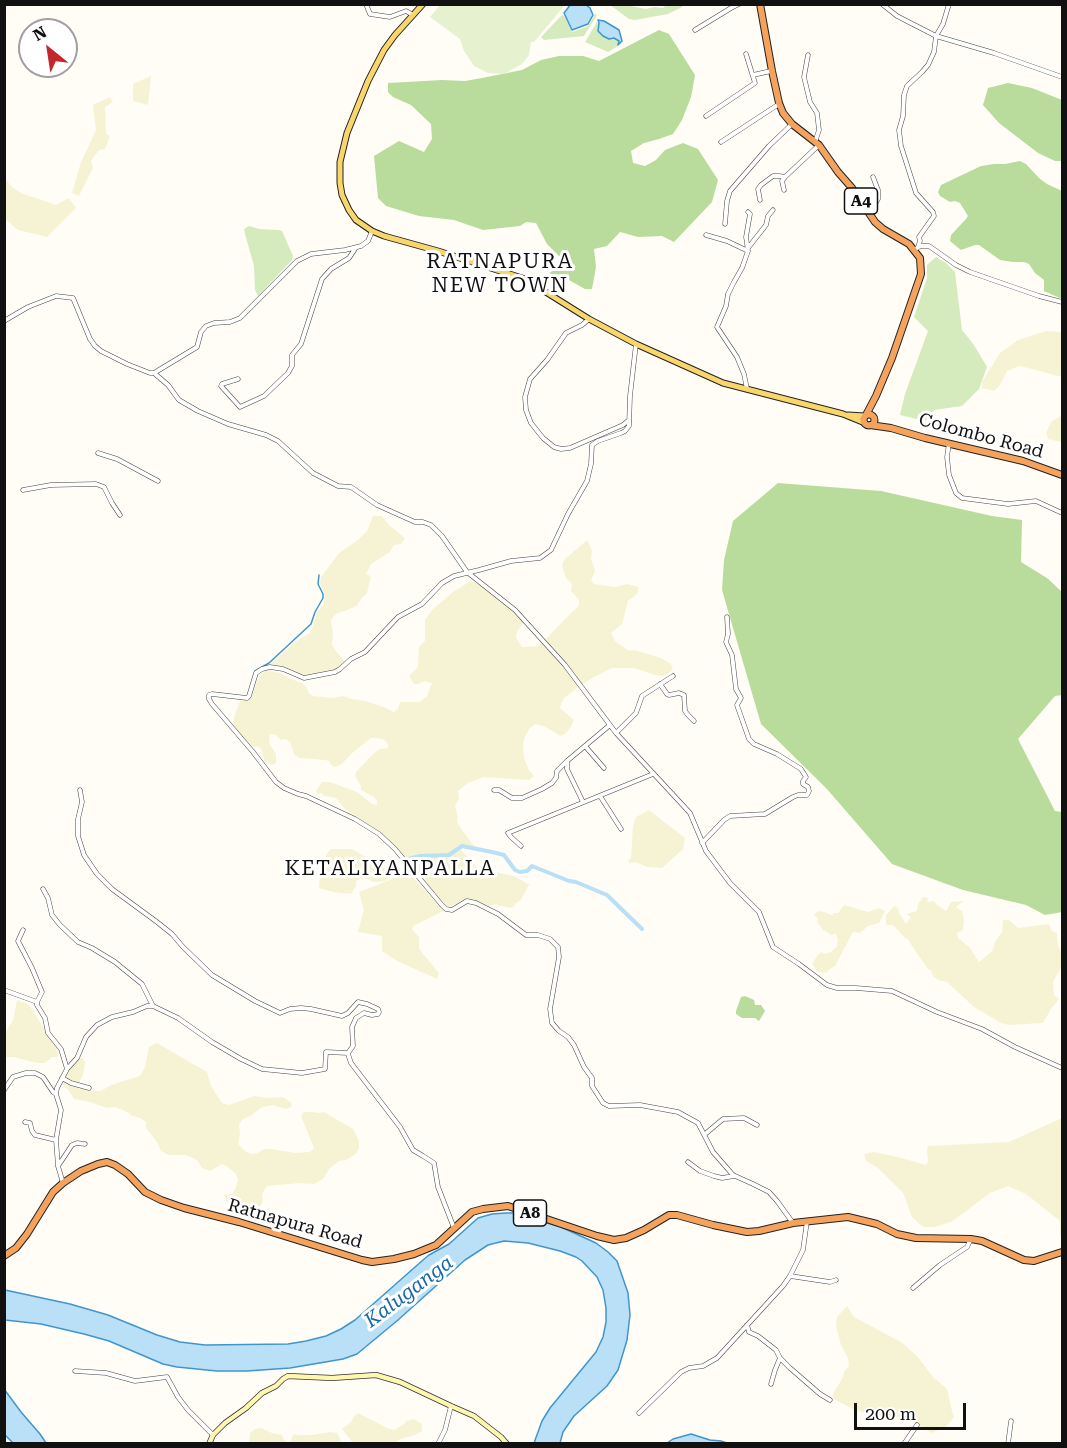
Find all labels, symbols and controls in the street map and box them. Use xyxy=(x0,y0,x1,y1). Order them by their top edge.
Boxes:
north arrow xyxy=(18,18,78,78)
text: N xyxy=(30,22,50,45)
road number: A4 xyxy=(844,188,878,214)
district label: RATNAPURA NEW TOWN xyxy=(426,249,574,299)
street label: Colombo Road xyxy=(916,409,1046,463)
district label: KETALIYANPALLA xyxy=(284,856,496,882)
street label: Ratnapura Road xyxy=(225,1194,365,1254)
road number: A8 xyxy=(514,1200,546,1226)
water label: Kaluganga xyxy=(360,1251,458,1333)
scale bar xyxy=(857,1391,970,1429)
text: 200 m xyxy=(865,1403,916,1424)

